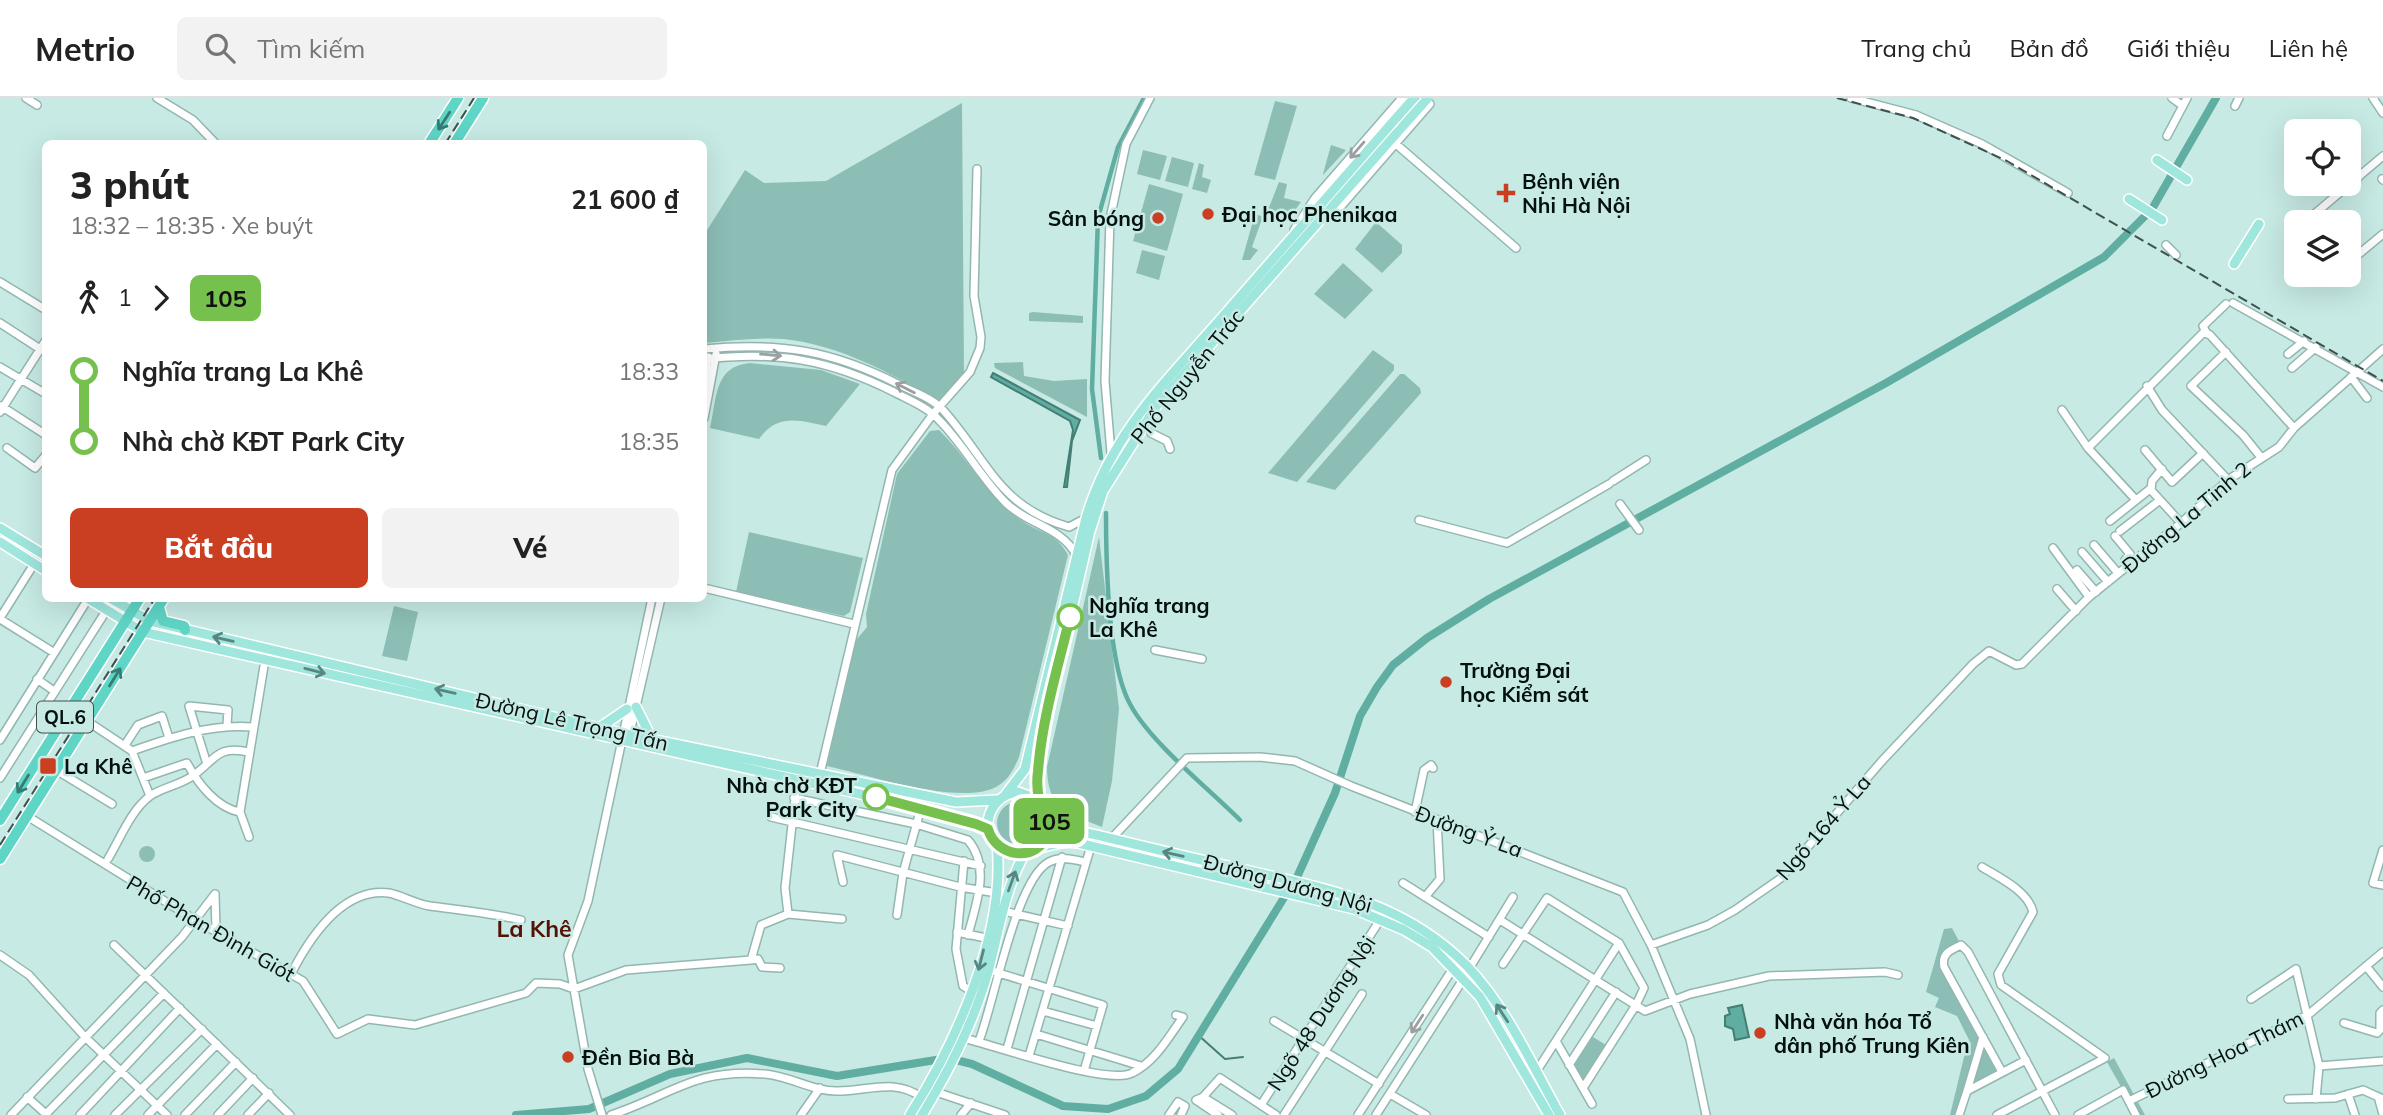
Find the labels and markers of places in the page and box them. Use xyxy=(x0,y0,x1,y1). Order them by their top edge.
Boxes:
place label: Bệnh viện Nhi Hà Nội xyxy=(1522,168,1631,218)
marker: Bệnh viện Nhi Hà Nội xyxy=(1496,183,1516,203)
place label: Đại học Phenikaa xyxy=(1221,201,1398,227)
place label: Sân bóng xyxy=(1048,205,1144,231)
marker: Đại học Phenikaa xyxy=(1200,206,1216,222)
marker: Sân bóng xyxy=(1150,210,1166,226)
place label: Nghĩa trang La Khê xyxy=(1089,592,1210,642)
marker: Nghĩa trang La Khê xyxy=(1057,604,1083,630)
place label: Trường Đại học Kiểm sát xyxy=(1460,657,1589,707)
marker: Trường Đại học Kiểm sát xyxy=(1438,674,1454,690)
place label: La Khê xyxy=(64,753,133,779)
marker: La Khê xyxy=(38,756,58,776)
place label: Nhà chờ KĐT Park City xyxy=(726,772,858,822)
marker: Nhà chờ KĐT Park City xyxy=(863,784,889,810)
place label: Nhà văn hóa Tổ dân phố Trung Kiên xyxy=(1774,1008,1970,1058)
marker: Nhà văn hóa Tổ dân phố Trung Kiên xyxy=(1752,1025,1768,1041)
place label: Đền Bia Bà xyxy=(581,1044,694,1070)
marker: Đền Bia Bà xyxy=(560,1049,576,1065)

